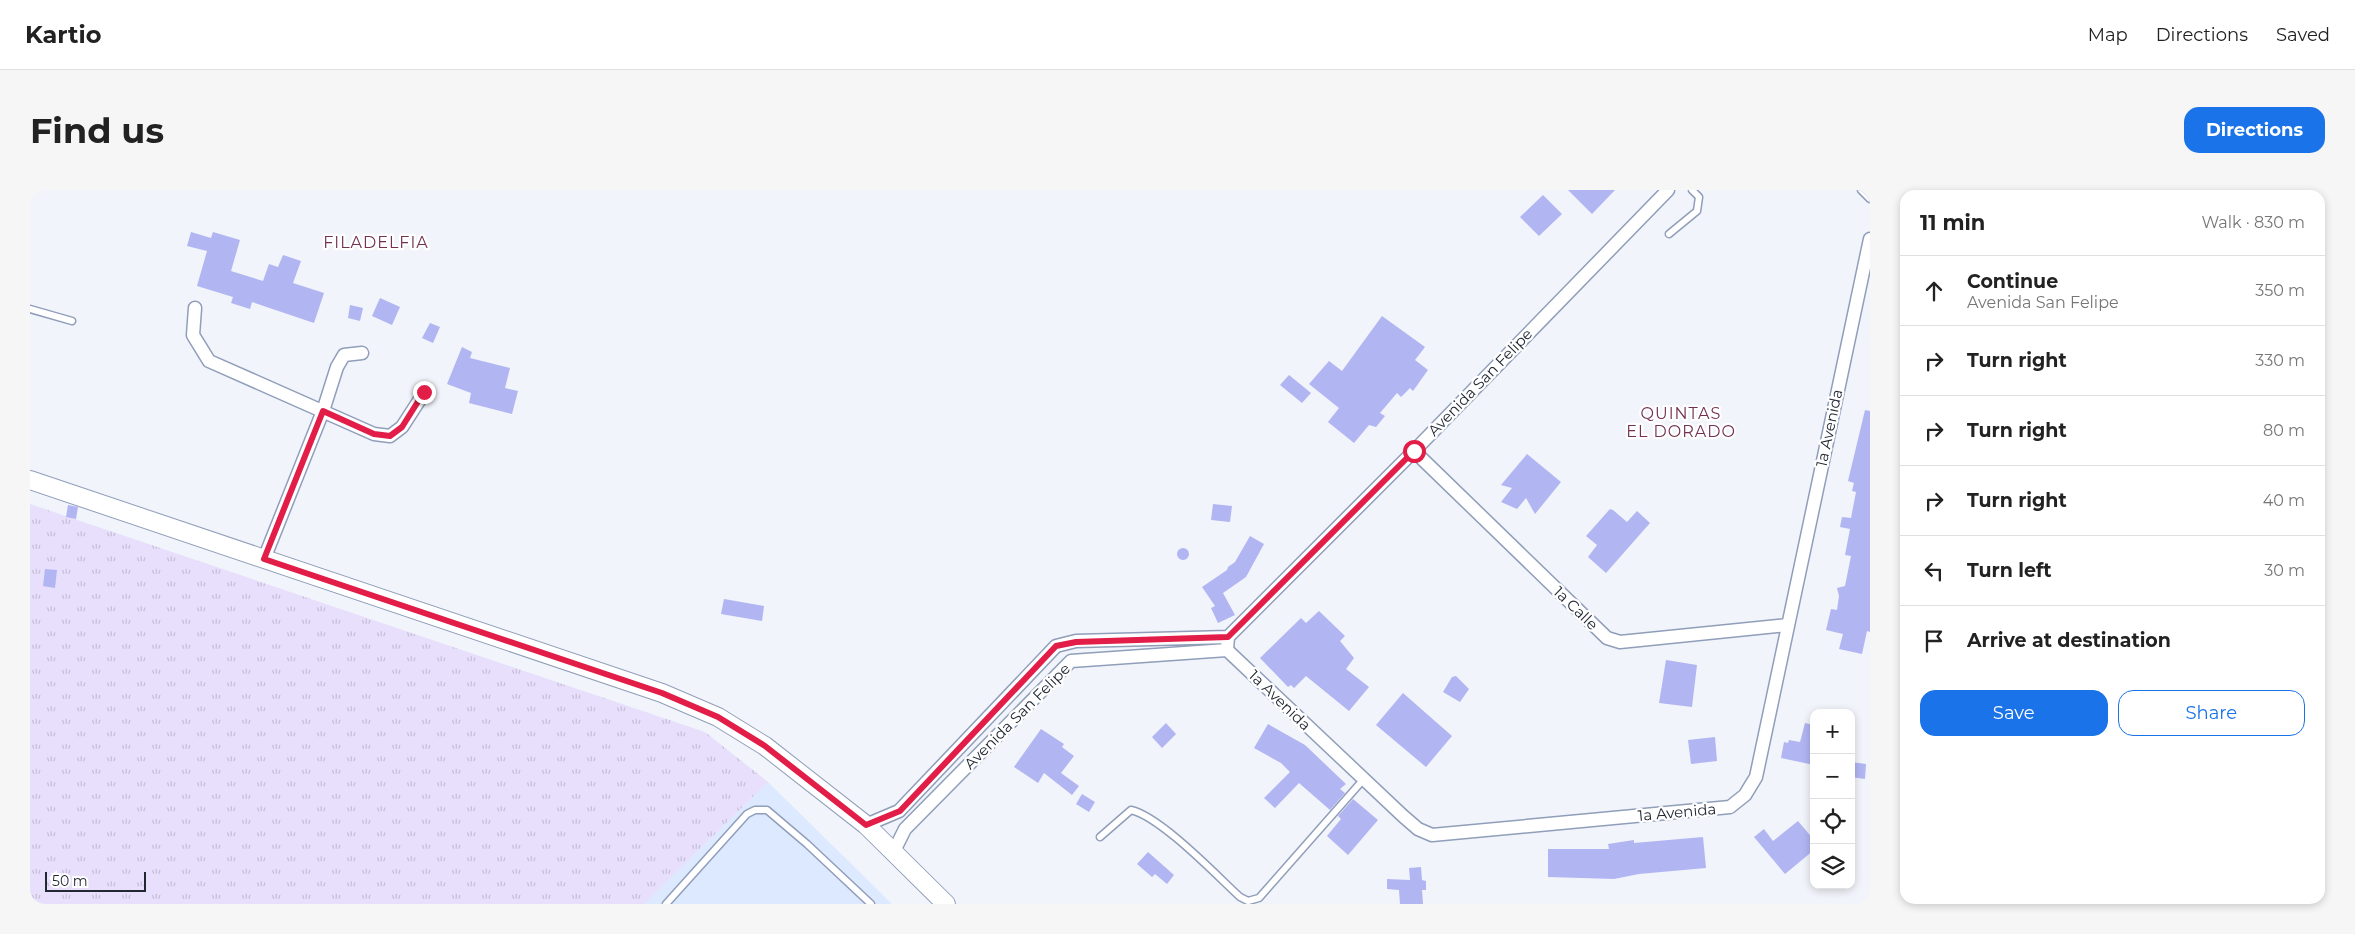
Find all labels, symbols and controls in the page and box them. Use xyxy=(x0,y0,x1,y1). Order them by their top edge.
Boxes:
text: Kartio xyxy=(25,20,101,49)
text: Map xyxy=(2088,24,2128,46)
text: Directions xyxy=(2156,24,2248,46)
text: Saved xyxy=(2276,24,2330,46)
button: Directions xyxy=(2184,107,2325,153)
text: Find us xyxy=(30,109,164,152)
text: 11 min xyxy=(1920,210,1985,235)
text: Walk · 830 m xyxy=(2201,213,2305,232)
district label: FILADELFIA xyxy=(323,233,429,252)
text: Continue xyxy=(1967,270,2058,293)
icon: ahead xyxy=(1920,277,1948,305)
text: 350 m xyxy=(2255,281,2305,300)
text: Avenida San Felipe xyxy=(1967,293,2119,312)
street label: Avenida San Felipe xyxy=(1424,324,1536,440)
icon: right xyxy=(1920,347,1948,375)
text: Turn right xyxy=(1967,349,2067,372)
text: 330 m xyxy=(2255,351,2305,370)
route end xyxy=(413,381,436,404)
street label: 1a Avenida xyxy=(1812,388,1846,468)
district label: QUINTAS EL DORADO xyxy=(1626,404,1736,441)
icon: right xyxy=(1920,417,1948,445)
text: Turn right xyxy=(1967,419,2067,442)
text: 80 m xyxy=(2263,421,2305,440)
route start xyxy=(1403,440,1426,463)
icon: right xyxy=(1920,487,1948,515)
text: Turn right xyxy=(1967,489,2067,512)
text: 40 m xyxy=(2263,491,2305,510)
icon: left xyxy=(1920,557,1948,585)
text: Turn left xyxy=(1967,559,2052,582)
text: 30 m xyxy=(2264,561,2305,580)
street label: 1a Calle xyxy=(1550,582,1602,634)
icon: arrive xyxy=(1920,627,1948,655)
text: Arrive at destination xyxy=(1967,629,2171,652)
street label: Avenida San Felipe xyxy=(960,659,1074,773)
street label: 1a Avenida xyxy=(1245,666,1315,734)
button: Save xyxy=(1920,690,2108,736)
button: Share xyxy=(2118,690,2305,736)
map controls xyxy=(1810,709,1855,889)
button: + xyxy=(1810,709,1855,754)
button: − xyxy=(1810,754,1855,799)
street label: 1a Avenida xyxy=(1637,799,1717,825)
button: locate xyxy=(1810,799,1855,844)
button: layers xyxy=(1810,844,1855,889)
scale bar xyxy=(45,869,146,892)
text: 50 m xyxy=(52,872,88,890)

